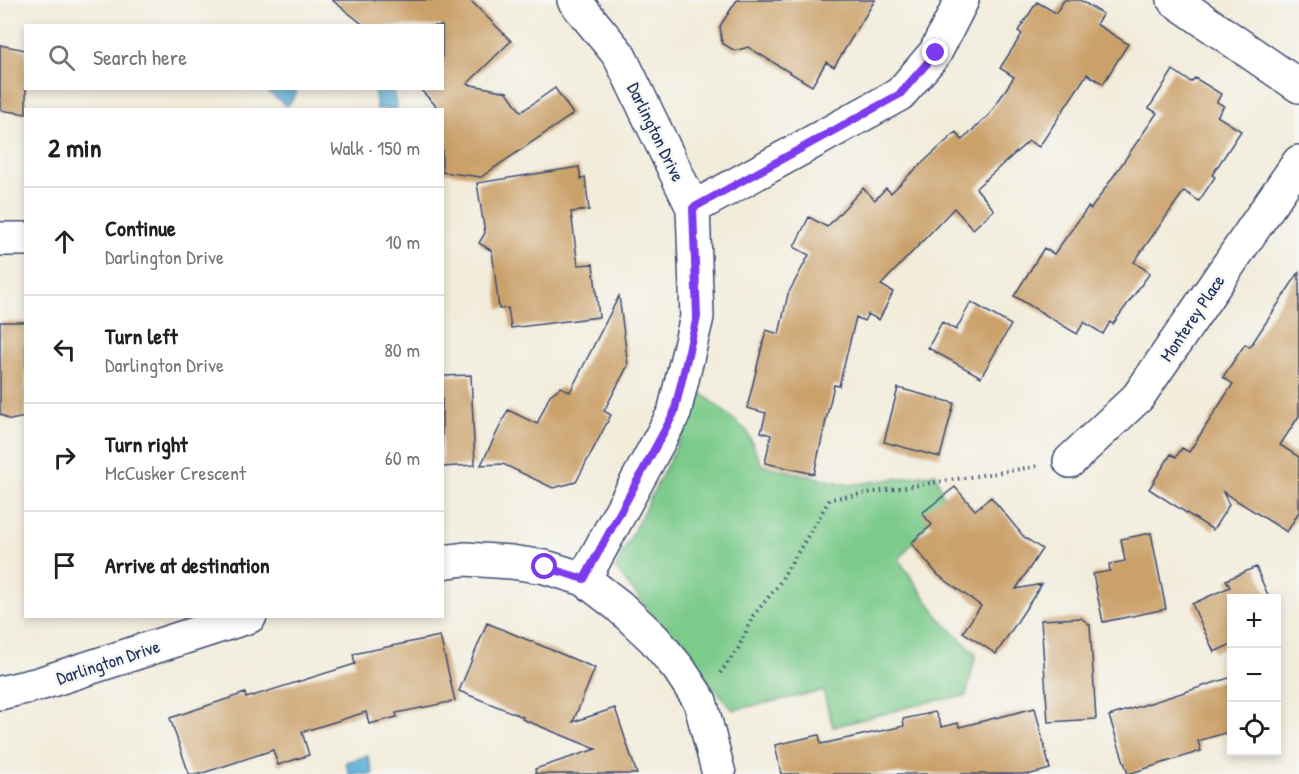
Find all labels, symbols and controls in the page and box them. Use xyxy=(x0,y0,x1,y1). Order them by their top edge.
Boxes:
search box xyxy=(24,24,444,90)
route end xyxy=(922,39,948,65)
icon: search xyxy=(45,41,78,74)
text: Search here xyxy=(93,42,187,72)
street label: Darlington Drive xyxy=(621,78,691,186)
text: 2 min xyxy=(48,130,101,165)
text: Walk · 150 m xyxy=(330,134,420,161)
text: Continue xyxy=(105,213,176,243)
icon: ahead xyxy=(48,225,81,258)
text: 10 m xyxy=(386,228,420,255)
text: Darlington Drive xyxy=(105,243,224,270)
street label: Monterey Place xyxy=(1154,270,1230,366)
text: Turn left xyxy=(105,321,178,351)
icon: left xyxy=(48,333,81,366)
text: 80 m xyxy=(384,336,420,363)
text: Darlington Drive xyxy=(105,351,224,378)
text: Turn right xyxy=(105,429,188,459)
icon: right xyxy=(48,441,81,474)
text: 60 m xyxy=(385,444,420,471)
text: McCusker Crescent xyxy=(105,459,246,486)
icon: arrive xyxy=(48,549,81,582)
text: Arrive at destination xyxy=(105,550,270,580)
route start xyxy=(531,553,557,579)
map controls xyxy=(1227,594,1281,756)
button: + xyxy=(1227,594,1281,648)
street label: Darlington Drive xyxy=(53,634,163,690)
button: − xyxy=(1227,648,1281,702)
button: locate xyxy=(1227,702,1281,756)

